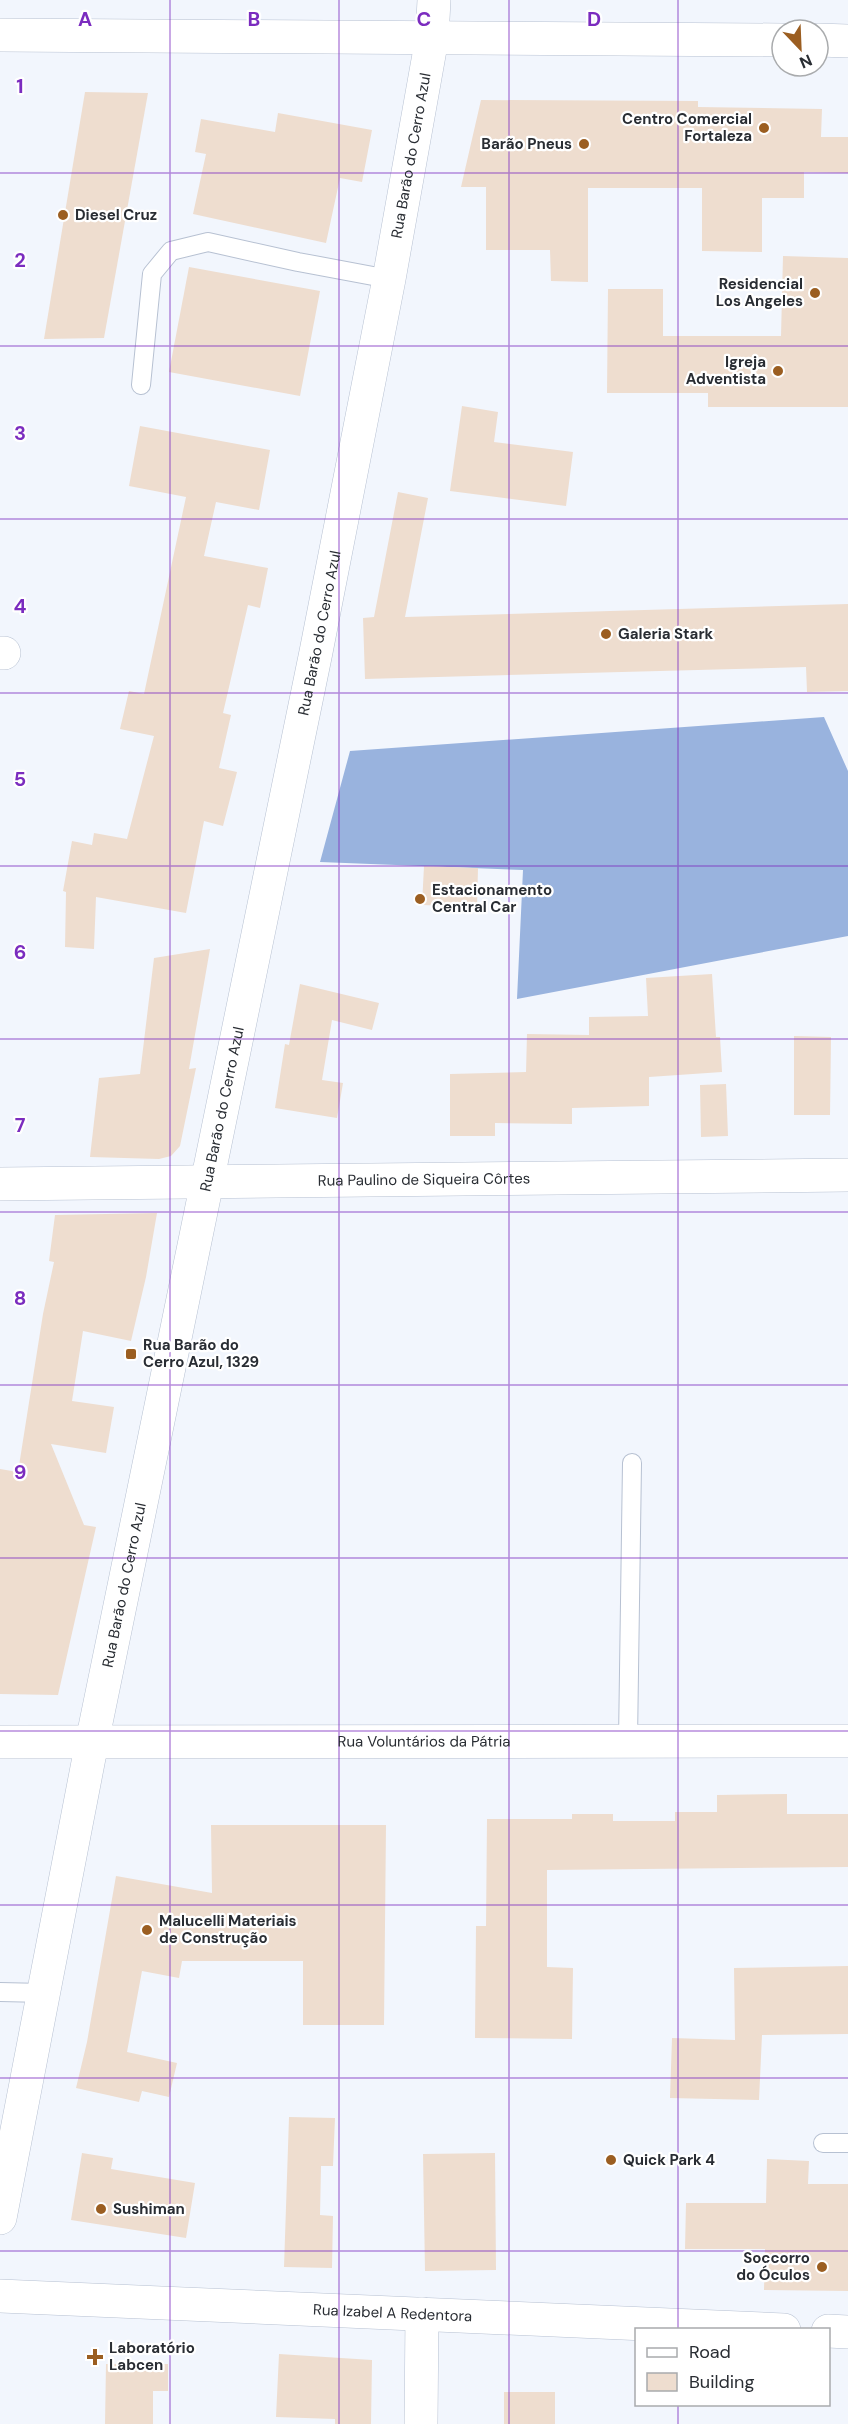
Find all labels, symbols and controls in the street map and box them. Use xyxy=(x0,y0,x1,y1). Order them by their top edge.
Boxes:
text: A xyxy=(78,6,92,32)
text: B xyxy=(248,6,260,32)
text: C xyxy=(417,6,431,32)
text: D xyxy=(587,6,601,32)
north arrow xyxy=(770,18,830,78)
text: N xyxy=(796,49,815,73)
street label: Rua Barão do Cerro Azul xyxy=(386,71,436,240)
text: 1 xyxy=(16,73,24,99)
place label: Centro Comercial Fortaleza xyxy=(622,109,752,146)
marker: Centro Comercial Fortaleza xyxy=(757,121,771,135)
place label: Barão Pneus xyxy=(481,134,572,154)
marker: Barão Pneus xyxy=(577,137,591,151)
place label: Diesel Cruz xyxy=(75,205,157,225)
marker: Diesel Cruz xyxy=(56,208,70,222)
text: 2 xyxy=(14,247,26,273)
place label: Residencial Los Angeles xyxy=(716,274,803,311)
marker: Residencial Los Angeles xyxy=(808,286,822,300)
place label: Igreja Adventista xyxy=(686,352,766,389)
marker: Igreja Adventista xyxy=(771,364,785,378)
text: 3 xyxy=(14,420,26,446)
street label: Rua Barão do Cerro Azul xyxy=(293,549,346,717)
text: 4 xyxy=(14,593,27,619)
place label: Galeria Stark xyxy=(618,624,714,644)
marker: Galeria Stark xyxy=(599,627,613,641)
text: 5 xyxy=(14,766,26,792)
place label: Estacionamento Central Car xyxy=(432,880,552,917)
marker: Estacionamento Central Car xyxy=(413,892,427,906)
text: 6 xyxy=(14,939,26,965)
street label: Rua Barão do Cerro Azul xyxy=(195,1025,249,1193)
text: 7 xyxy=(15,1112,26,1138)
street label: Rua Paulino de Siqueira Côrtes xyxy=(318,1168,530,1191)
text: 8 xyxy=(14,1285,26,1311)
place label: Rua Barão do Cerro Azul, 1329 xyxy=(143,1335,259,1372)
marker: Rua Barão do Cerro Azul, 1329 xyxy=(124,1347,138,1361)
text: 9 xyxy=(14,1459,26,1485)
street label: Rua Barão do Cerro Azul xyxy=(98,1501,151,1669)
street label: Rua Voluntários da Pátria xyxy=(337,1731,511,1752)
place label: Malucelli Materiais de Construção xyxy=(159,1911,297,1948)
marker: Malucelli Materiais de Construção xyxy=(140,1923,154,1937)
place label: Quick Park 4 xyxy=(623,2150,715,2170)
marker: Quick Park 4 xyxy=(604,2153,618,2167)
place label: Sushiman xyxy=(113,2199,185,2219)
marker: Sushiman xyxy=(94,2202,108,2216)
place label: Soccorro do Óculos xyxy=(736,2248,810,2285)
marker: Soccorro do Óculos xyxy=(815,2260,829,2274)
street label: Rua Izabel A Redentora xyxy=(313,2300,473,2326)
legend xyxy=(635,2328,830,2406)
place label: Laboratório Labcen xyxy=(109,2338,195,2375)
text: Road xyxy=(689,2340,731,2364)
marker: Laboratório Labcen xyxy=(86,2348,104,2366)
text: Building xyxy=(689,2370,754,2394)

